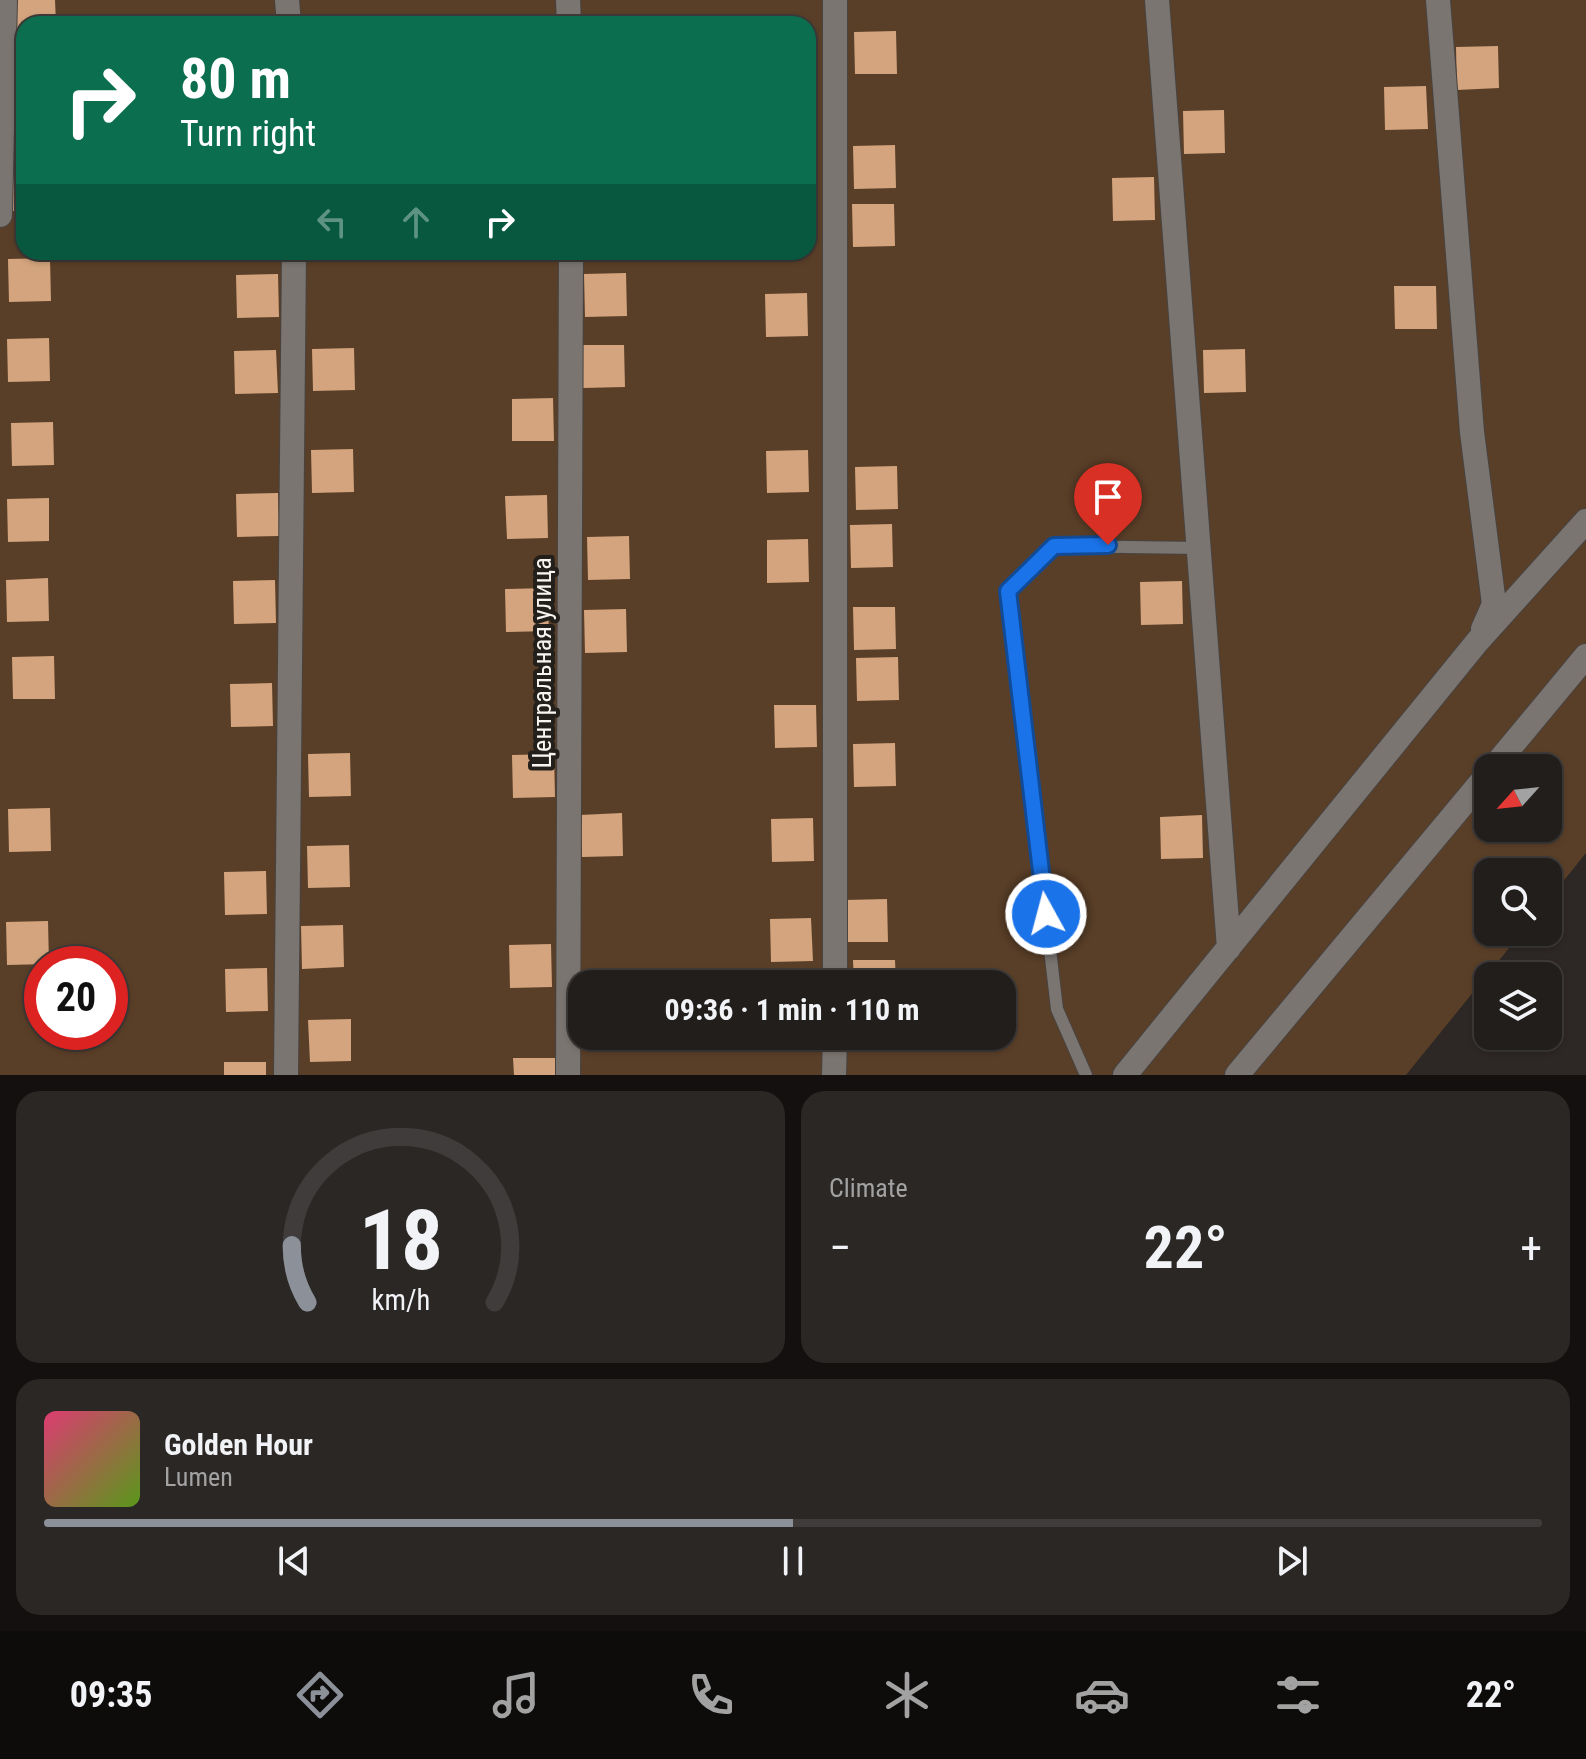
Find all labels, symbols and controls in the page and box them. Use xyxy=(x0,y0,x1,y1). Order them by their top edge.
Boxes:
text: 80 m xyxy=(180,46,291,112)
icon: right xyxy=(48,48,152,152)
text: Turn right xyxy=(180,113,316,155)
icon: left xyxy=(310,200,354,244)
icon: ahead xyxy=(394,200,438,244)
icon: right xyxy=(478,200,522,244)
pin xyxy=(1074,463,1142,545)
icon: arrive xyxy=(1086,475,1130,519)
street label: Центральная улица xyxy=(527,557,557,769)
north arrow xyxy=(1474,754,1562,842)
map controls xyxy=(1474,754,1562,1050)
button: search xyxy=(1474,858,1562,946)
position arrow xyxy=(1004,872,1088,956)
speed limit sign: 20 xyxy=(24,946,128,1050)
button: layers xyxy=(1474,962,1562,1050)
text: 09:36 · 1 min · 110 m xyxy=(665,992,919,1027)
text: Climate xyxy=(829,1173,908,1203)
text: 18 xyxy=(358,1192,443,1289)
text: 22° xyxy=(1144,1212,1228,1283)
text: − xyxy=(829,1222,851,1274)
text: + xyxy=(1520,1222,1542,1274)
text: km/h xyxy=(371,1283,430,1317)
text: Golden Hour xyxy=(164,1427,313,1462)
text: Lumen xyxy=(164,1462,233,1492)
icon: previous xyxy=(272,1539,316,1583)
icon: pause xyxy=(771,1539,815,1583)
icon: next xyxy=(1270,1539,1314,1583)
icon: directions xyxy=(292,1667,348,1723)
icon: music xyxy=(488,1667,544,1723)
icon: phone xyxy=(683,1667,739,1723)
icon: climate xyxy=(879,1667,935,1723)
icon: car xyxy=(1074,1667,1130,1723)
icon: filters xyxy=(1270,1667,1326,1723)
text: 09:35 xyxy=(70,1674,152,1716)
text: 22° xyxy=(1466,1674,1516,1716)

